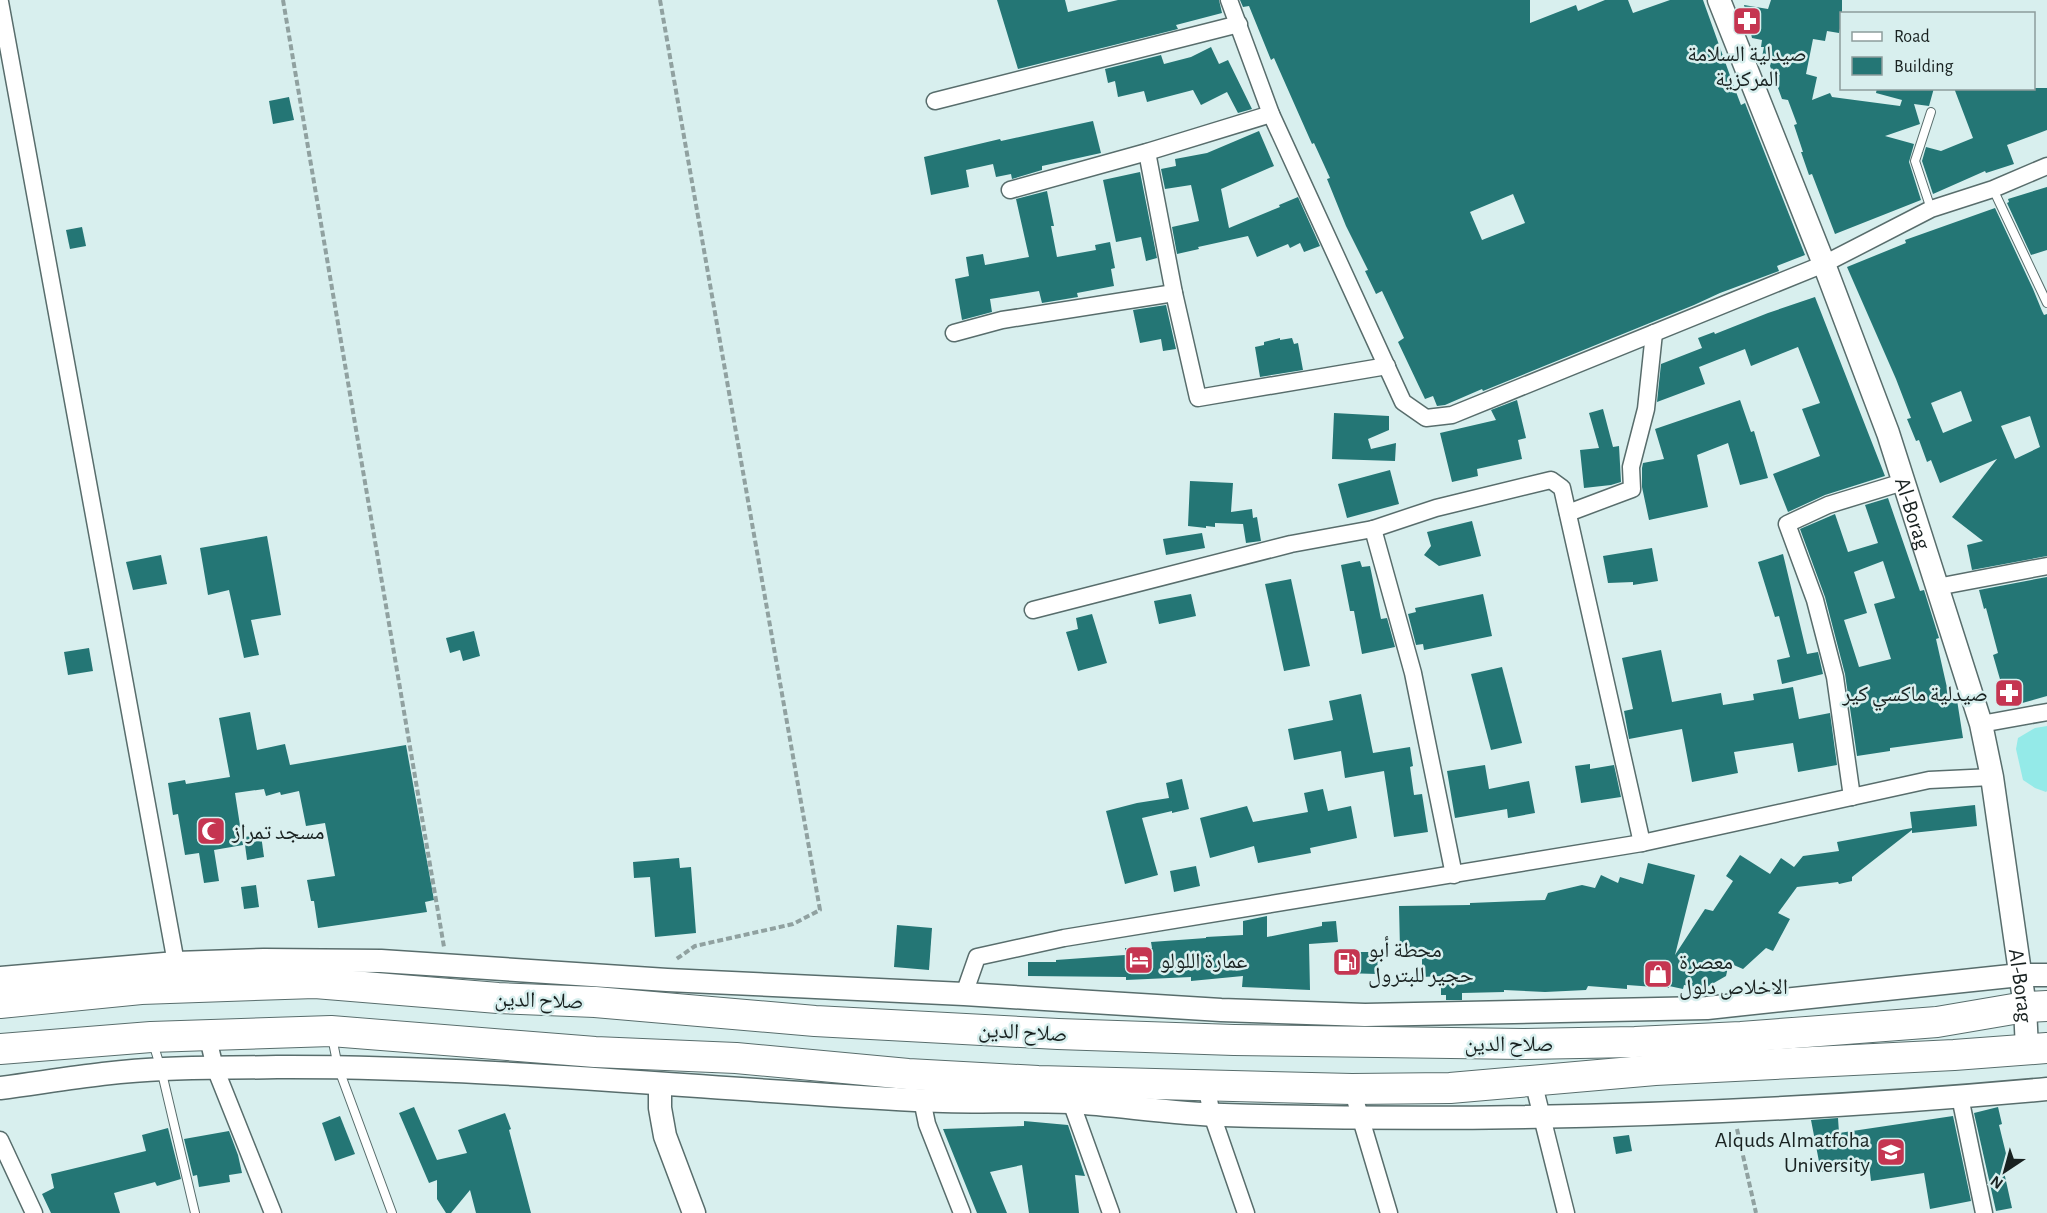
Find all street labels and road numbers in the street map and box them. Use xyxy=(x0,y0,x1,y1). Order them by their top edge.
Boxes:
street label: Al-Borag xyxy=(1891,475,1935,552)
street label: Al-Borag xyxy=(2005,947,2036,1023)
street label: صلاح الدين xyxy=(494,987,584,1015)
street label: صلاح الدين xyxy=(978,1019,1068,1047)
street label: صلاح الدين xyxy=(1464,1033,1554,1057)

